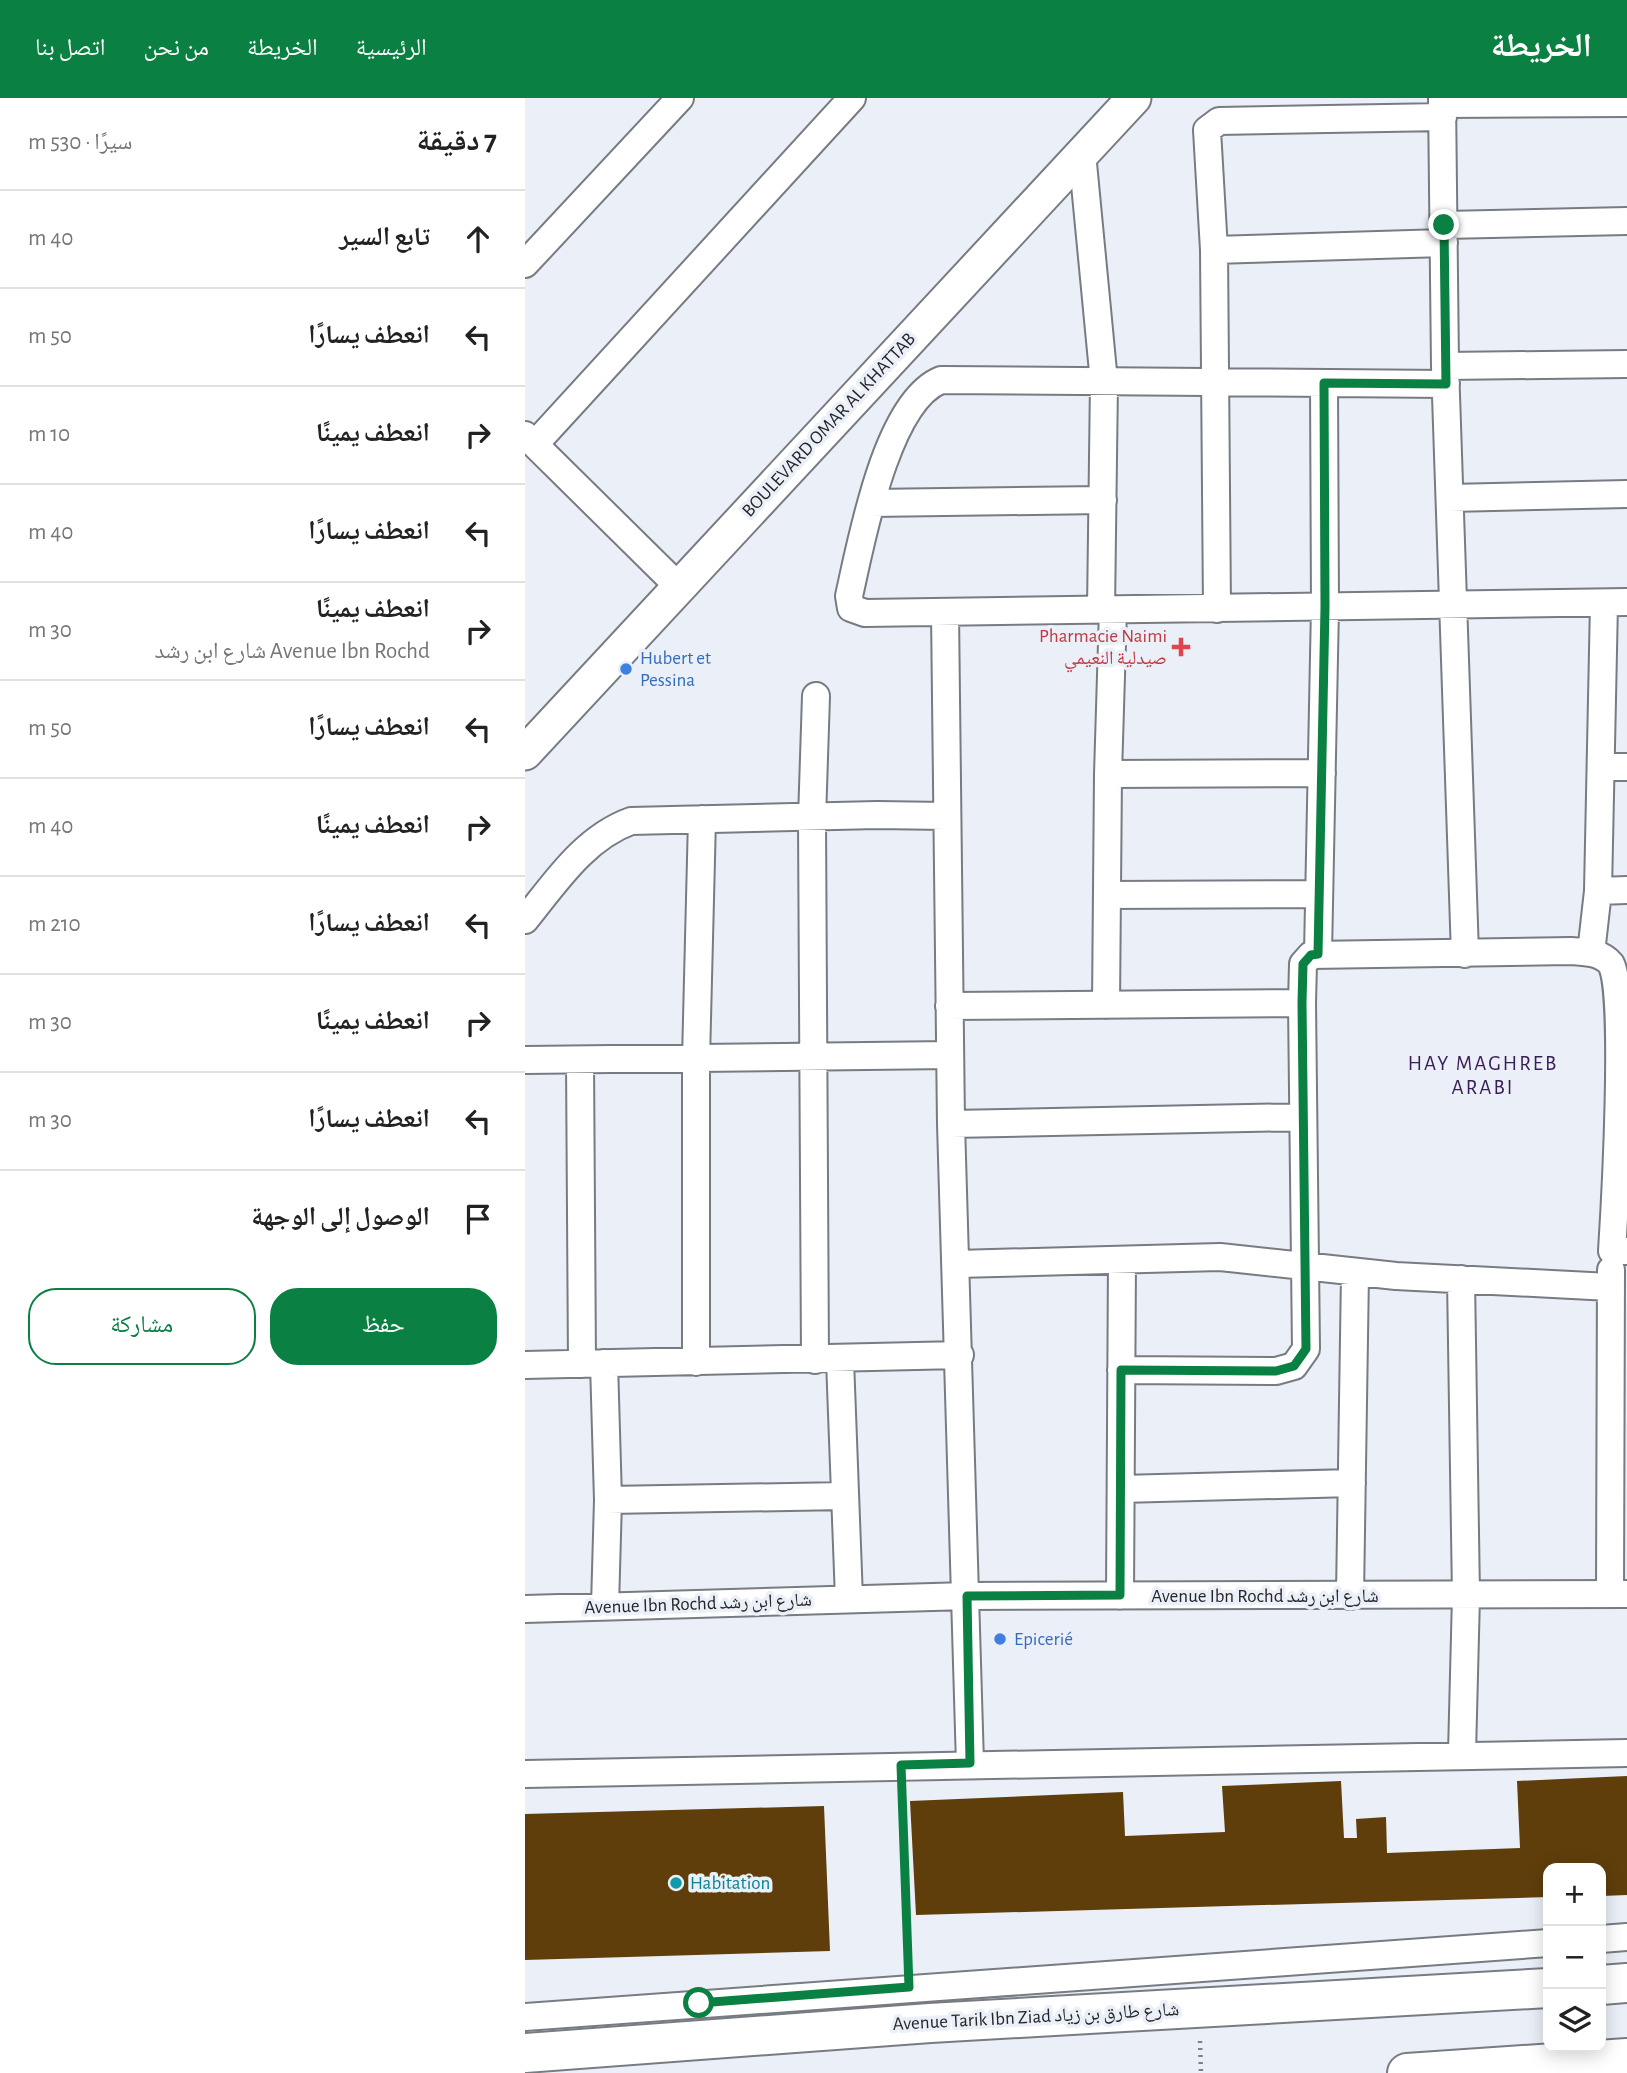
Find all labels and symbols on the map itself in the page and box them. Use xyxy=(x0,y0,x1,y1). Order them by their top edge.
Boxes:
route end xyxy=(1428,209,1459,240)
street label: BOULEVARD OMAR AL KHATTAB xyxy=(739,329,919,521)
place label: Pharmacie Naimi صيدلية النعيمي xyxy=(1039,627,1167,672)
marker: Pharmacie Naimi صيدلية النعيمي xyxy=(1173,639,1189,655)
place label: Hubert et Pessina xyxy=(640,649,711,690)
marker: Hubert et Pessina xyxy=(618,661,634,677)
district label: HAY MAGHREB ARABI xyxy=(1408,1053,1558,1098)
street label: Avenue Ibn Rochd شارع ابن رشد xyxy=(1151,1587,1379,1607)
street label: Avenue Ibn Rochd شارع ابن رشد xyxy=(584,1591,812,1618)
place label: Epicerié xyxy=(1014,1630,1073,1649)
marker: Epicerié xyxy=(992,1631,1008,1647)
place label: Habitation xyxy=(690,1874,770,1893)
marker: Habitation xyxy=(668,1875,684,1891)
route start xyxy=(683,1987,714,2018)
street label: Avenue Tarik Ibn Ziad شارع طارق بن زياد xyxy=(892,2000,1180,2035)

